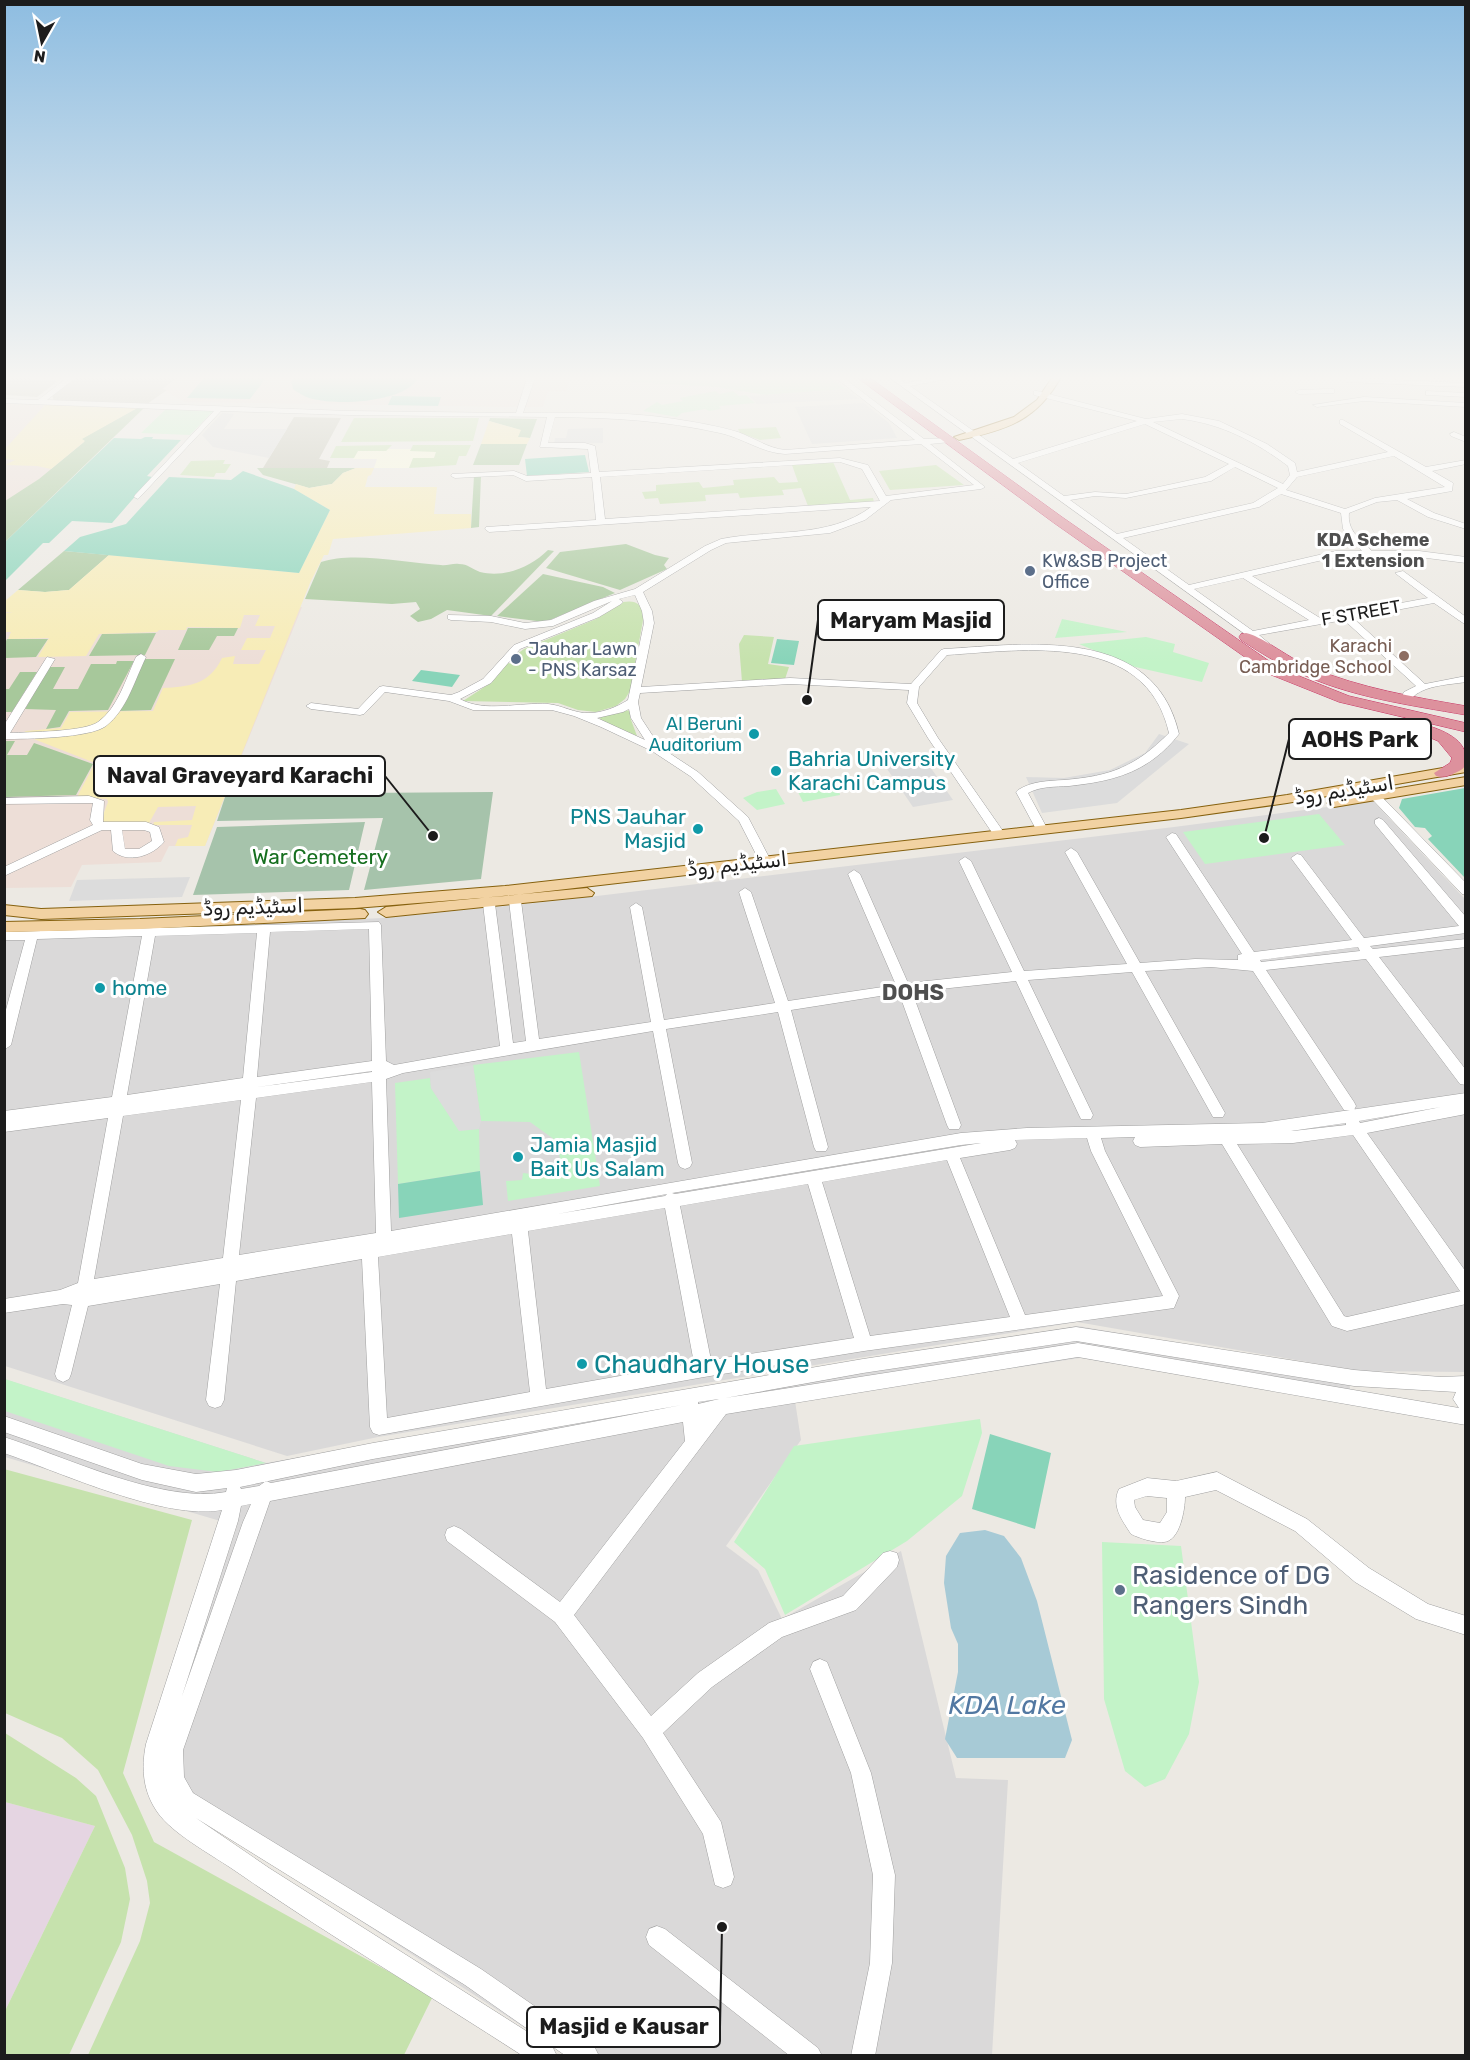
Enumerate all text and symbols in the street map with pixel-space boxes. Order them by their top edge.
north arrow [12,12,72,72]
text: N [33,46,47,67]
district label: KDA Scheme 1 Extension [1317,529,1430,572]
place label: KW&SB Project Office [1042,550,1167,593]
marker: KW&SB Project Office [1023,564,1037,578]
street label: F STREET [1320,595,1402,631]
callout: Maryam Masjid [818,600,1004,640]
text: Maryam Masjid [830,607,992,634]
place label: Karachi Cambridge School [1239,635,1392,678]
place label: Jauhar Lawn - PNS Karsaz [528,638,637,681]
marker: Karachi Cambridge School [1397,649,1411,663]
marker: Jauhar Lawn - PNS Karsaz [509,652,523,666]
place label: Al Beruni Auditorium [649,713,742,756]
callout: AOHS Park [1289,719,1431,759]
text: AOHS Park [1301,726,1419,753]
marker: Al Beruni Auditorium [747,727,761,741]
place label: Bahria University Karachi Campus [788,746,956,795]
callout: Naval Graveyard Karachi [94,756,385,796]
text: Naval Graveyard Karachi [107,762,373,789]
marker: Bahria University Karachi Campus [769,764,783,778]
street label: اسٹیڈیم روڈ [1292,769,1396,812]
place label: PNS Jauhar Masjid [570,804,686,853]
marker: PNS Jauhar Masjid [691,822,705,836]
park label: War Cemetery [252,844,389,869]
street label: اسٹیڈیم روڈ [686,846,788,883]
street label: اسٹیڈیم روڈ [202,892,304,923]
place label: home [112,975,167,1000]
district label: DOHS [882,979,944,1006]
marker: home [93,981,107,995]
place label: Jamia Masjid Bait Us Salam [530,1132,665,1181]
marker: Jamia Masjid Bait Us Salam [511,1150,525,1164]
place label: Chaudhary House [594,1349,810,1380]
marker: Chaudhary House [575,1357,589,1371]
place label: Rasidence of DG Rangers Sindh [1132,1560,1330,1621]
marker: Rasidence of DG Rangers Sindh [1113,1583,1127,1597]
water label: KDA Lake [948,1689,1066,1721]
callout: Masjid e Kausar [527,2007,720,2047]
text: Masjid e Kausar [539,2013,709,2040]

